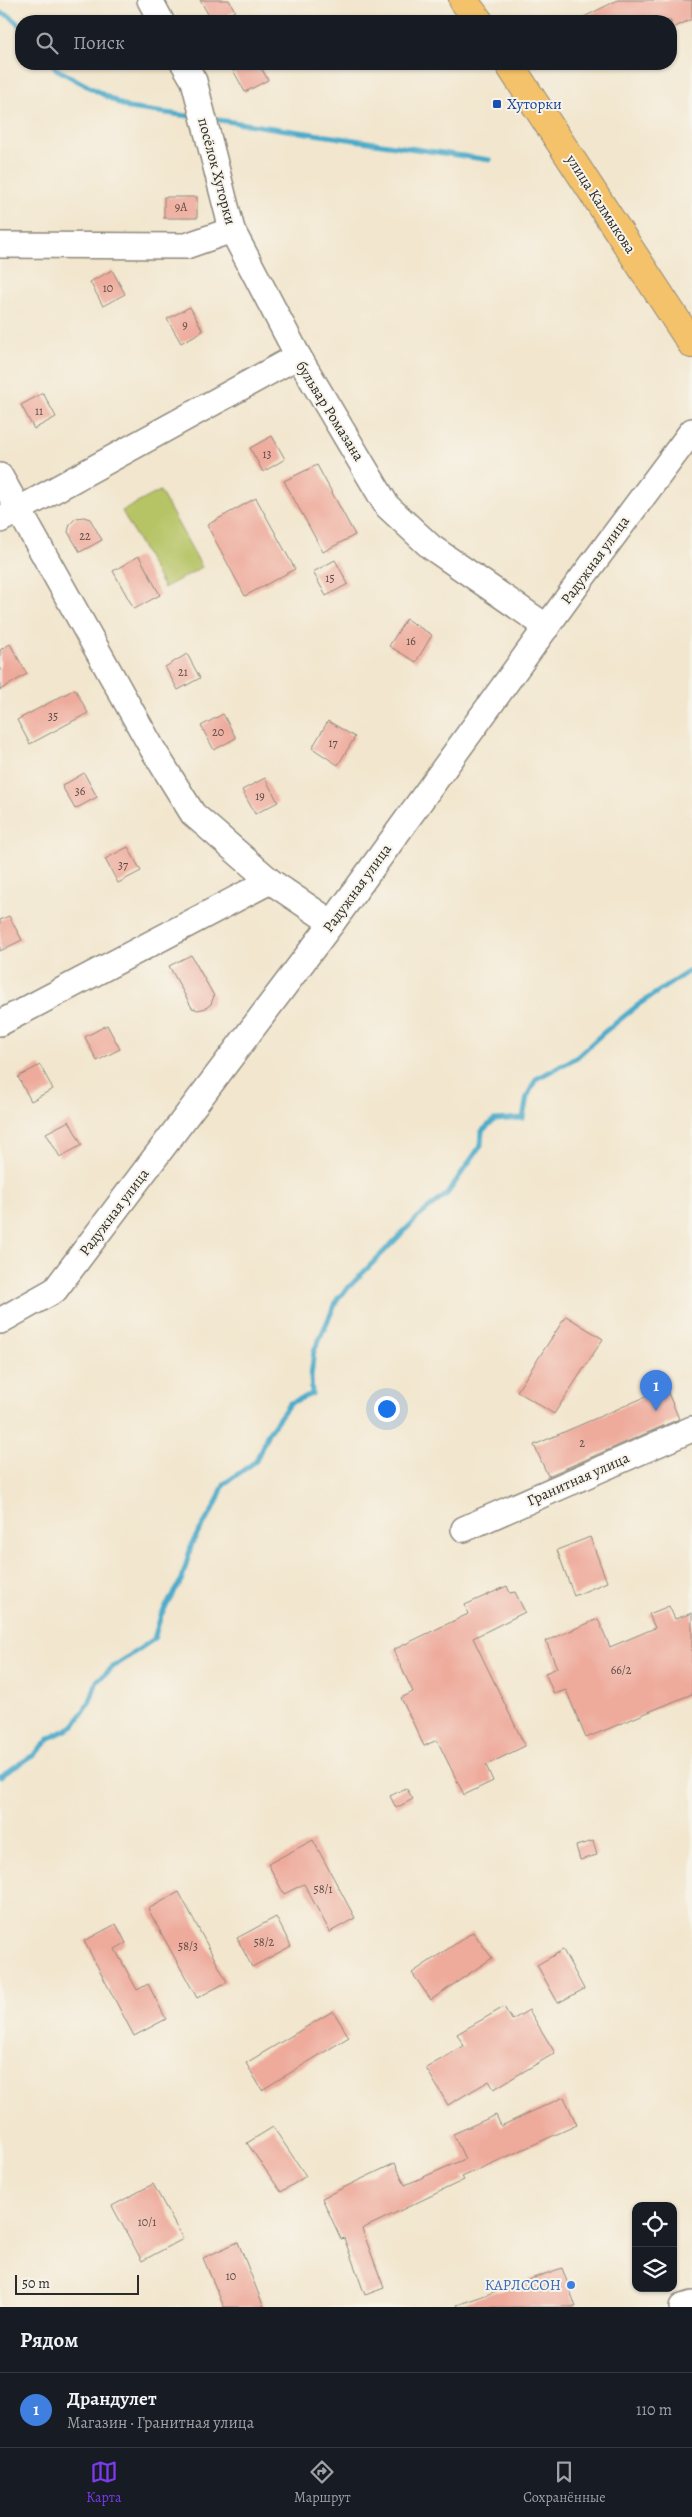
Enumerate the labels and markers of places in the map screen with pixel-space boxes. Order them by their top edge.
place label: Хуторки [507,94,562,114]
marker: Хуторки [491,98,503,110]
pin: 1 [640,1370,672,1411]
place label: КАРЛССОН [485,2275,561,2295]
marker: КАРЛССОН [565,2279,577,2291]

